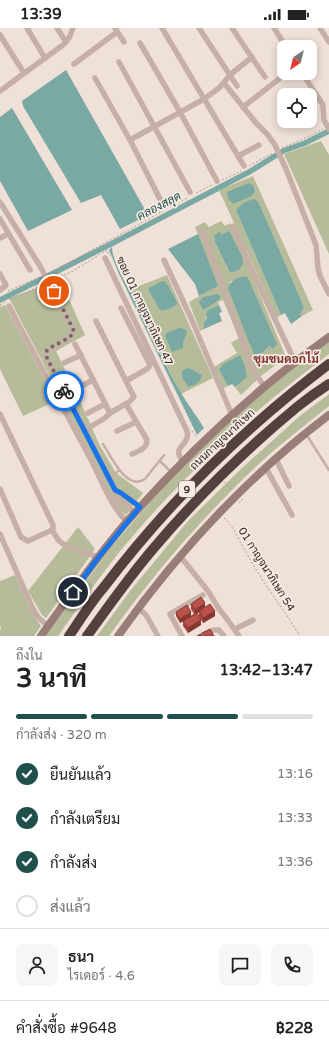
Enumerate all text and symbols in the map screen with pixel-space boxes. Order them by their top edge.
text: 13:39 [20,5,62,23]
north arrow [277,40,317,80]
map controls [277,40,317,128]
button: locate [277,88,317,128]
water label: คลองสลุด [135,189,184,225]
street label: ซอย 01 กาญจนาภิเษก 47 [114,255,176,368]
pin [37,274,71,308]
icon: bag [43,280,65,302]
district label: ชุมชนดอกไม้ [253,351,320,367]
courier [44,371,84,411]
icon: bike [53,380,75,402]
street label: ถนนกาญจนาภิเษก [187,406,257,473]
road number: 9 [179,481,195,497]
street label: 01 กาญจนาภิเษก 54 [235,525,298,614]
pin [56,575,90,609]
icon: home [62,581,84,603]
text: ถึงใน [16,648,43,664]
text: 13:42–13:47 [220,661,313,679]
text: 3 นาที [16,663,87,694]
text: กำลังส่ง · 320 m [16,727,107,743]
icon: check [16,763,38,785]
text: ยืนยันแล้ว [50,766,111,784]
text: 13:16 [277,766,313,782]
icon: check [16,807,38,829]
text: กำลังเตรียม [50,810,120,828]
text: 13:33 [277,810,313,826]
icon: check [16,851,38,873]
text: กำลังส่ง [50,854,97,872]
text: 13:36 [277,854,313,870]
text: ส่งแล้ว [50,898,91,916]
button: person [16,944,58,986]
button: chat [219,944,261,986]
button: phone [271,944,313,986]
text: ธนา [68,948,94,966]
text: ไรเดอร์ · 4.6 [68,968,135,984]
text: คำสั่งซื้อ #9648 [16,1019,117,1037]
text: ฿228 [276,1019,313,1037]

